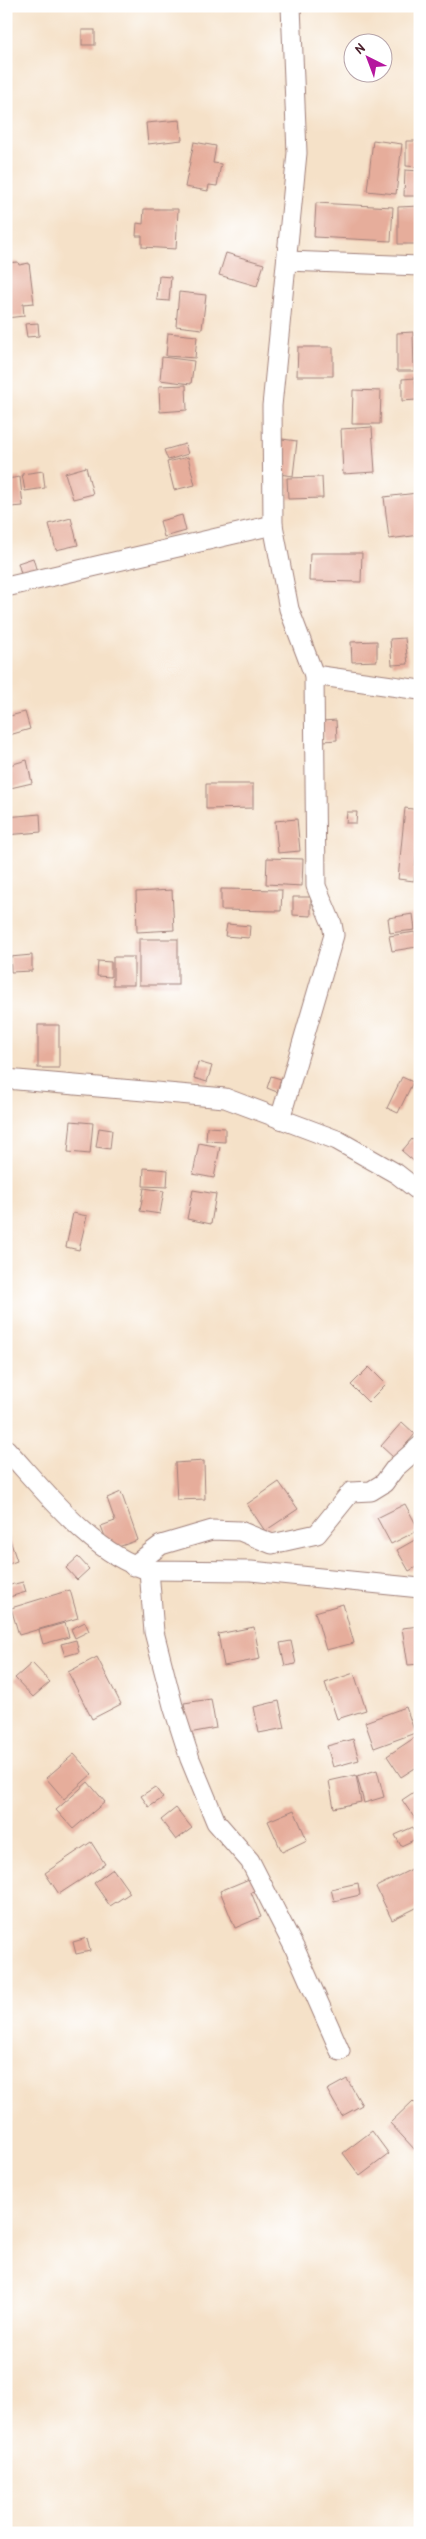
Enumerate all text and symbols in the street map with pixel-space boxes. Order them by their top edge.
north arrow [344,32,394,82]
text: N [350,38,368,58]

